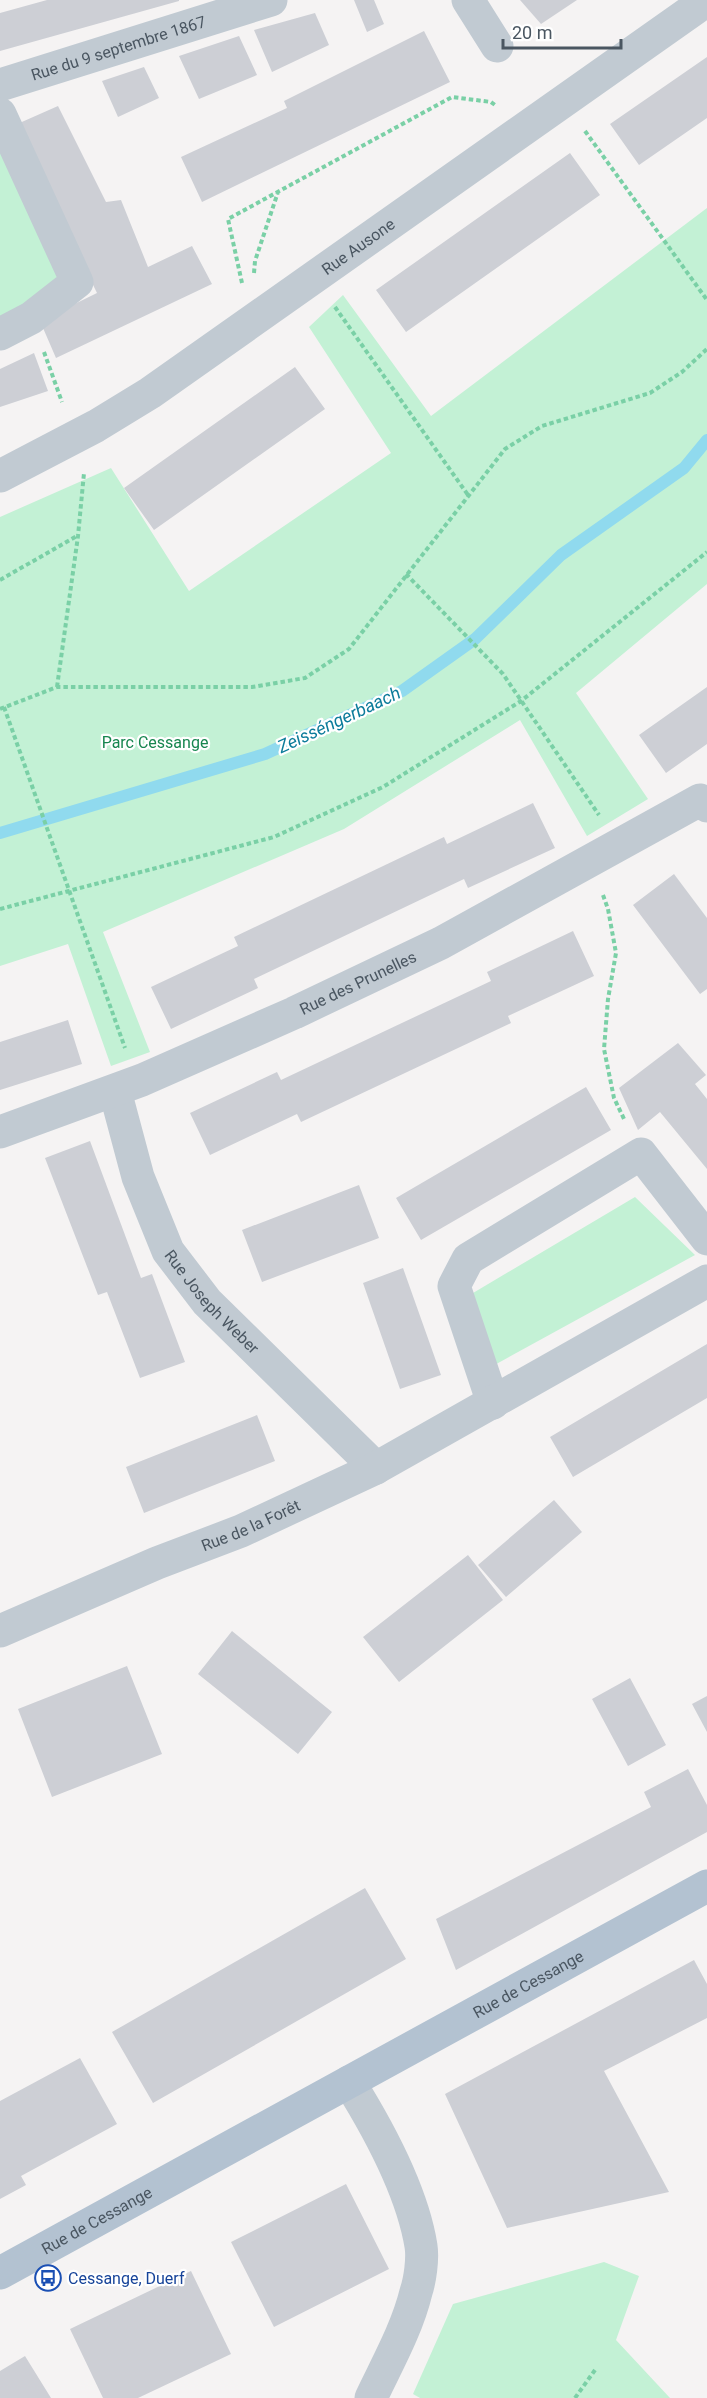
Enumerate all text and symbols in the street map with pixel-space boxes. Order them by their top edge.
street label: Rue du 9 septembre 1867 [29,12,208,85]
scale bar [503,12,622,50]
text: 20 m [512,22,552,43]
street label: Rue Ausone [318,214,398,279]
water label: Zeisséngerbaach [273,682,404,758]
park label: Parc Cessange [102,733,208,752]
street label: Rue des Prunelles [297,947,419,1019]
street label: Rue Joseph Weber [160,1246,263,1358]
street label: Rue de la Forêt [199,1496,303,1555]
street label: Rue de Cessange [470,1947,587,2022]
street label: Rue de Cessange [38,2183,155,2259]
bus stop icon: Cessange, Duerf [33,2263,63,2293]
place label: Cessange, Duerf [68,2269,185,2288]

